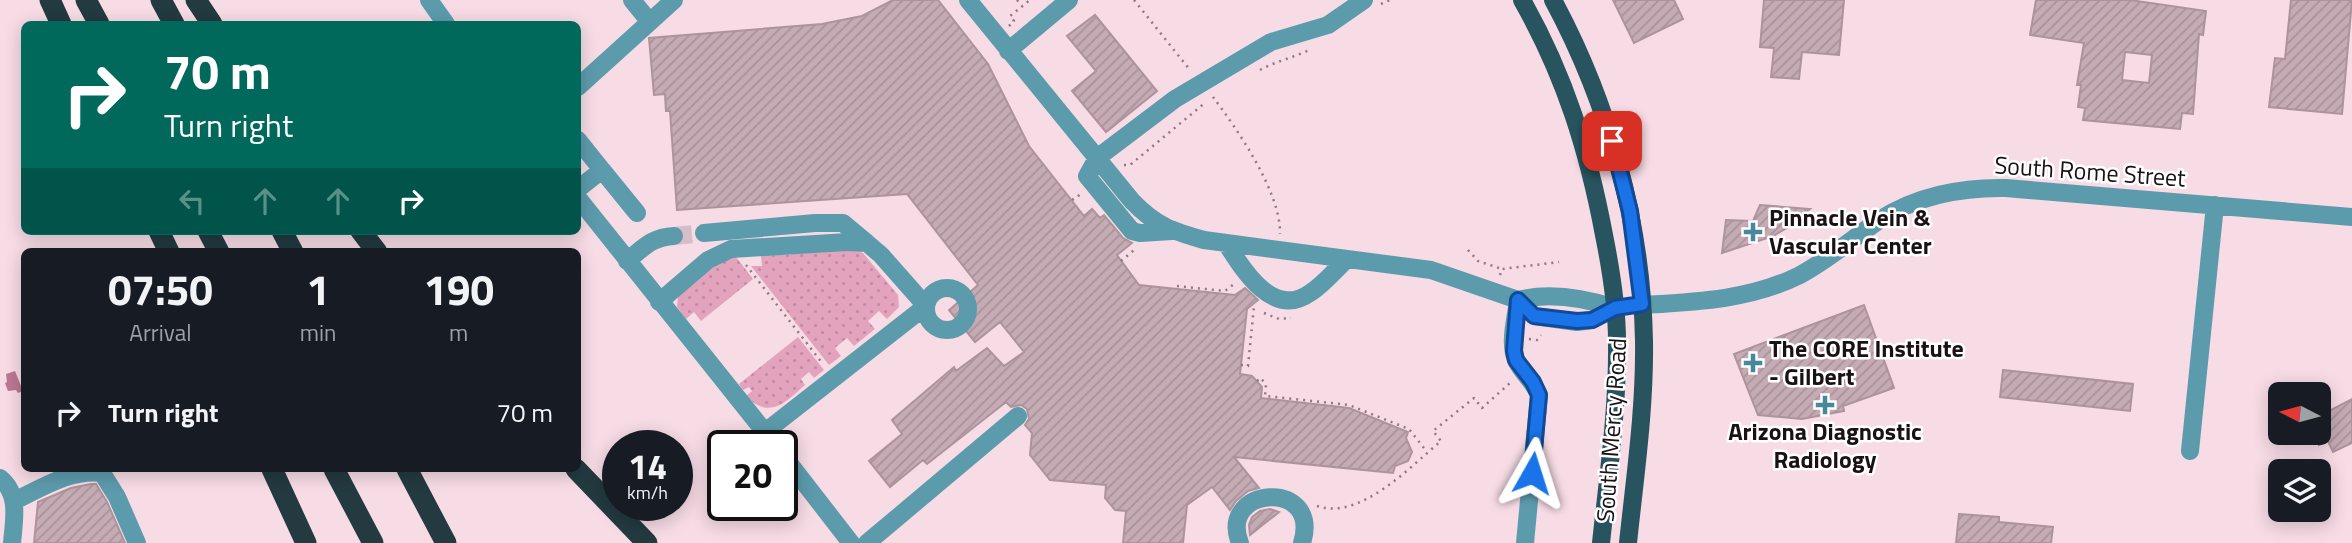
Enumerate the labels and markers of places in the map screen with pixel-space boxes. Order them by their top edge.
pin [1582,111,1642,171]
place label: Pinnacle Vein & Vascular Center [1769,199,1932,263]
marker: Pinnacle Vein & Vascular Center [1743,222,1763,242]
place label: The CORE Institute - Gilbert [1769,330,1964,394]
marker: The CORE Institute - Gilbert [1743,353,1763,373]
marker: Arizona Diagnostic Radiology [1815,395,1835,415]
place label: Arizona Diagnostic Radiology [1728,413,1922,477]

